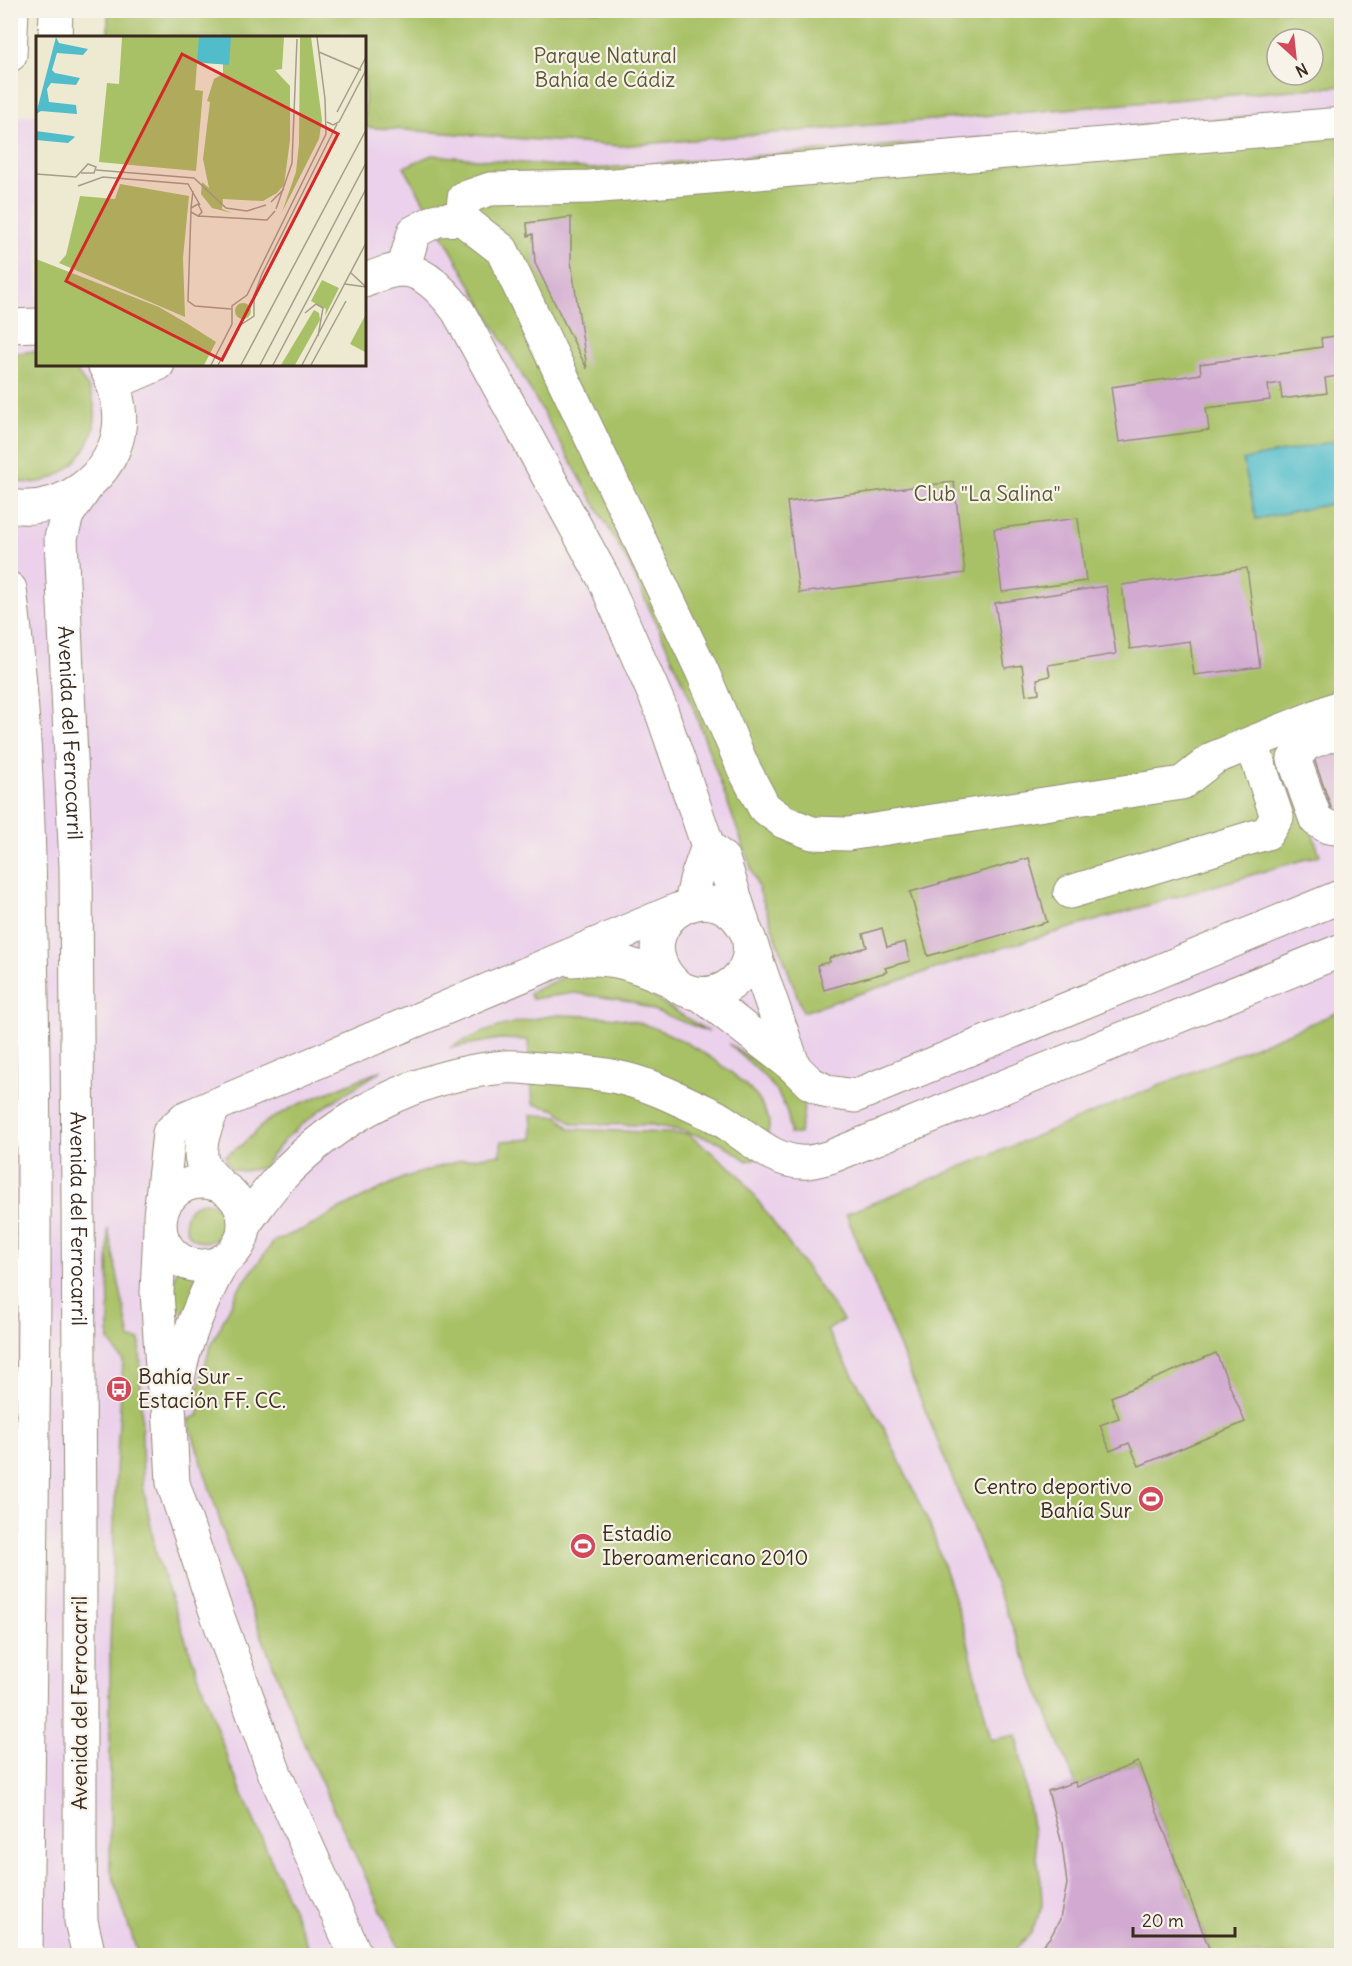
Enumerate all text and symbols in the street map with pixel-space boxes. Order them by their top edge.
north arrow [1265,27,1325,87]
inset map [36,36,366,366]
park label: Parque Natural Bahía de Cádiz [533,42,677,93]
text: N [1292,59,1311,82]
park label: Club "La Salina" [913,480,1061,507]
street label: Avenida del Ferrocarril [52,625,89,840]
street label: Avenida del Ferrocarril [64,1111,93,1326]
place label: Bahía Sur - Estación FF. CC. [138,1363,286,1414]
bus stop icon: Bahía Sur - Estación FF. CC. [104,1374,134,1404]
place label: Centro deportivo Bahía Sur [974,1473,1132,1524]
sports icon: Centro deportivo Bahía Sur [1136,1484,1166,1514]
place label: Estadio Iberoamericano 2010 [602,1520,808,1571]
sports icon: Estadio Iberoamericano 2010 [568,1531,598,1561]
street label: Avenida del Ferrocarril [66,1596,93,1810]
scale bar [1133,1900,1235,1938]
text: 20 m [1142,1909,1184,1932]

